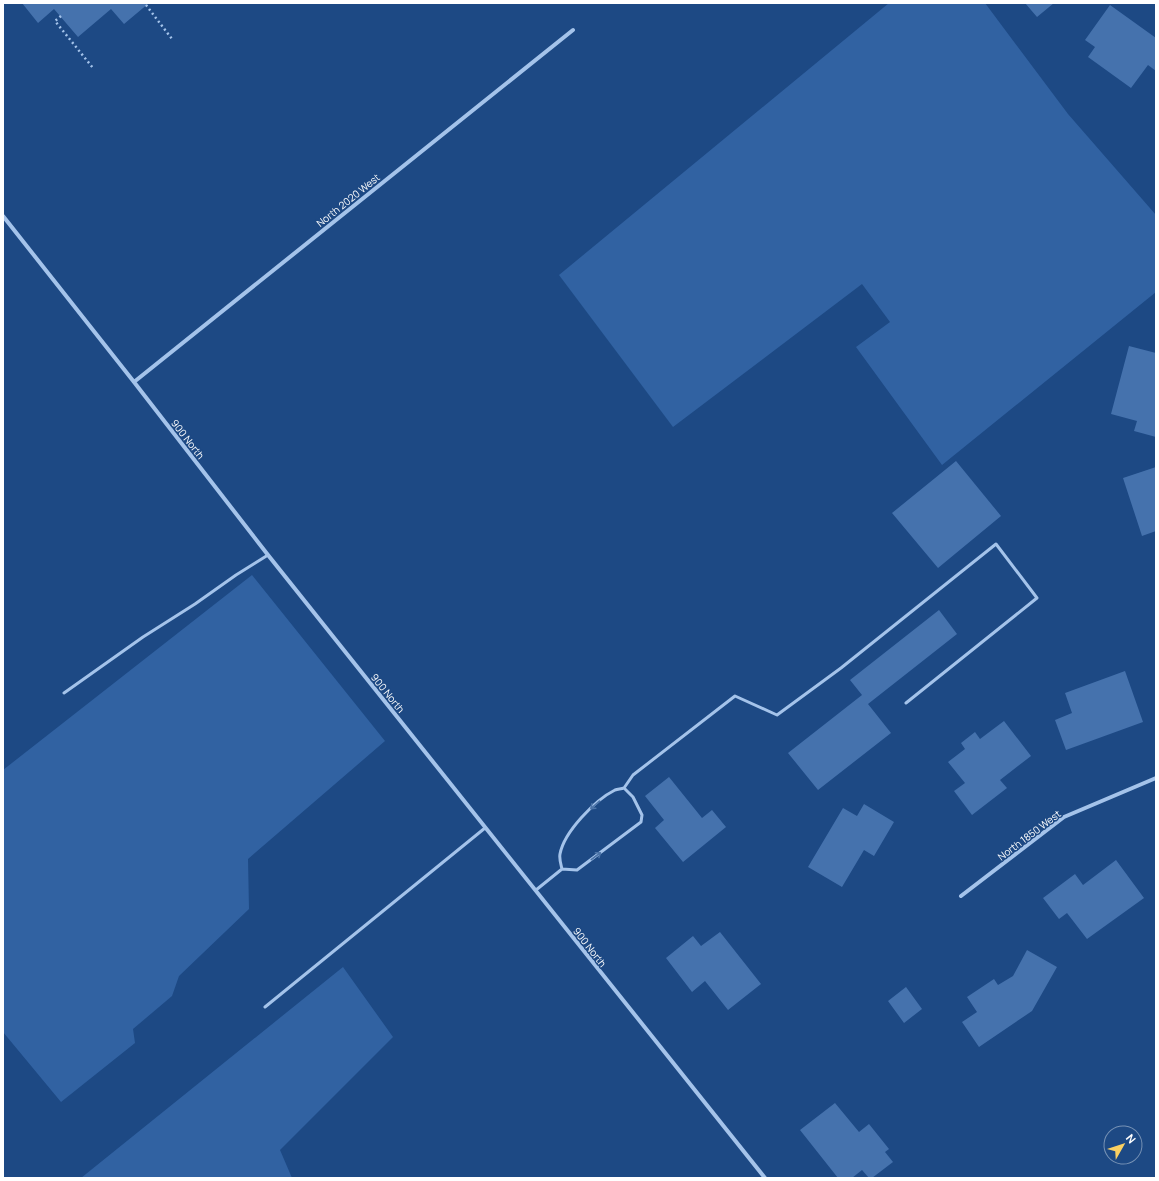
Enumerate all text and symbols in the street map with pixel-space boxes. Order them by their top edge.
street label: North 2020 West [313,170,383,230]
street label: 900 North [168,416,208,462]
street label: 900 North [368,670,408,716]
one-way arrow [590,800,600,809]
street label: North 1850 West [995,807,1063,863]
one-way arrow [590,852,601,860]
street label: 900 North [570,924,610,970]
north arrow [1103,1125,1143,1165]
text: N [1123,1131,1140,1146]

